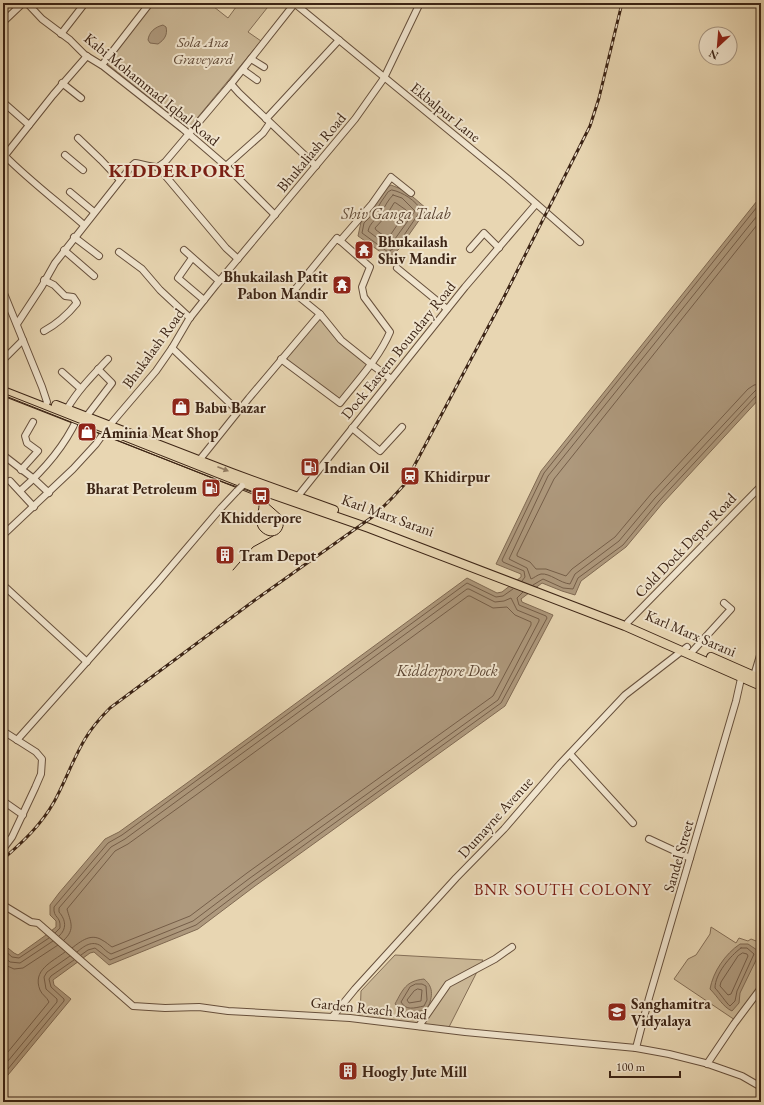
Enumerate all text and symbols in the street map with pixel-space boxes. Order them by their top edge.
north arrow [698,26,738,66]
street label: Kabi Mohammad Iqbal Road [80,28,224,150]
park label: Sola Ana Graveyard [173,32,234,68]
text: N [706,47,721,63]
street label: Ekbalpur Lane [407,78,485,146]
street label: Bhukaliash Road [272,108,350,196]
district label: KIDDERPORE [108,158,246,183]
water label: Shiv Ganga Talab [340,203,452,224]
place label: Bhukailash Shiv Mandir [378,232,457,268]
temple icon: Bhukailash Shiv Mandir [353,239,375,261]
place label: Bhukailash Patit Pabon Mandir [224,267,329,303]
temple icon: Bhukailash Patit Pabon Mandir [331,274,353,296]
street label: Dock Eastern Boundary Road [337,277,460,423]
street label: Bhukalash Road [118,304,189,392]
shop icon: Babu Bazar [170,396,192,418]
place label: Babu Bazar [195,398,267,417]
shop icon: Aminia Meat Shop [76,421,98,443]
place label: Aminia Meat Shop [100,423,218,442]
fuel station icon: Indian Oil [299,456,321,478]
place label: Indian Oil [324,458,390,477]
station icon: Khidirpur [399,465,421,487]
one-way arrow [217,467,229,473]
place label: Khidirpur [424,467,491,486]
fuel station icon: Bharat Petroleum [200,477,222,499]
place label: Bharat Petroleum [86,479,197,498]
bus stop icon: Khidderpore [250,485,272,507]
street label: Cold Dock Depot Road [630,488,740,601]
street label: Karl Marx Sarani [339,489,437,541]
place label: Khidderpore [221,508,301,527]
building icon: Tram Depot [214,544,236,566]
place label: Tram Depot [239,546,316,565]
street label: Karl Marx Sarani [643,605,740,661]
water label: Kidderpore Dock [395,660,498,681]
street label: Dumayne Avenue [453,772,537,862]
street label: Sandel Street [659,818,697,894]
district label: BNR SOUTH COLONY [474,879,652,900]
street label: Garden Reach Road [310,992,429,1024]
place label: Sanghamitra Vidyalaya [631,994,711,1030]
school or university icon: Sanghamitra Vidyalaya [606,1001,628,1023]
scale bar [610,1053,680,1079]
text: 100 m [616,1059,646,1075]
building icon: Hoogly Jute Mill [337,1060,359,1082]
place label: Hoogly Jute Mill [362,1062,468,1081]

